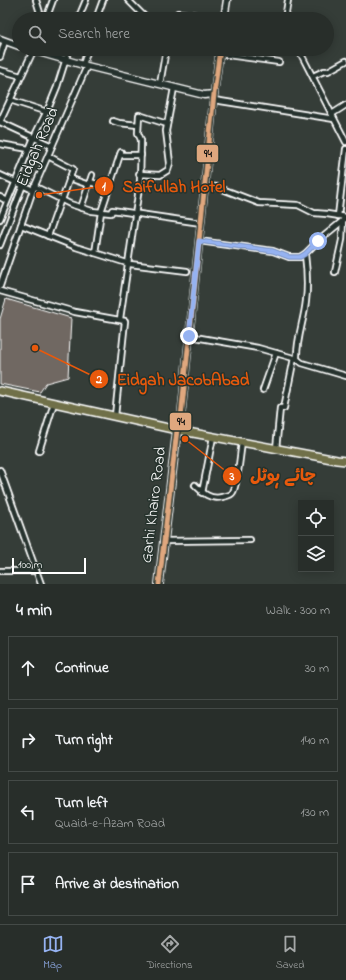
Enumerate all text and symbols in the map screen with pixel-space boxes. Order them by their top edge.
search box [12,12,334,56]
icon: search [26,23,48,45]
text: Search here [58,23,130,45]
street label: Eidgah Road [11,104,65,190]
line badge: 94 [196,144,219,163]
text: 94 [203,146,212,162]
callout: Saifullah Hotel [94,171,233,200]
text: Saifullah Hotel [123,175,226,200]
text: 1 [102,178,106,196]
route start [309,232,327,250]
route end [180,327,198,345]
callout: Eidgah JacobAbad [89,364,258,393]
text: Eidgah JacobAbad [117,368,250,395]
text: 2 [95,371,102,389]
line badge: 94 [169,412,192,431]
text: 94 [176,414,185,430]
street label: Garhi Khairo Road [135,445,173,565]
callout: چائے ہوٹل [222,461,324,490]
text: چائے ہوٹل [250,464,316,489]
text: 3 [229,468,235,486]
map controls [298,500,334,572]
button: locate [298,500,334,536]
button: layers [298,536,334,572]
scale bar [12,556,86,575]
text: 100 m [18,557,42,573]
text: 4 min [16,598,52,623]
text: Walk · 300 m [266,601,330,620]
icon: ahead [17,657,39,679]
text: Continue [55,657,109,679]
text: 30 m [305,659,329,678]
icon: right [17,729,39,751]
text: Turn right [55,729,113,751]
text: 140 m [301,731,329,750]
text: Turn left [55,792,108,814]
icon: left [17,801,39,823]
text: 130 m [301,803,329,822]
text: Quaid-e-Azam Road [55,814,165,833]
icon: arrive [17,873,39,895]
text: Arrive at destination [55,873,179,895]
tab: Map [42,933,64,973]
tab: Directions [147,933,192,973]
tab: Saved [276,933,304,973]

